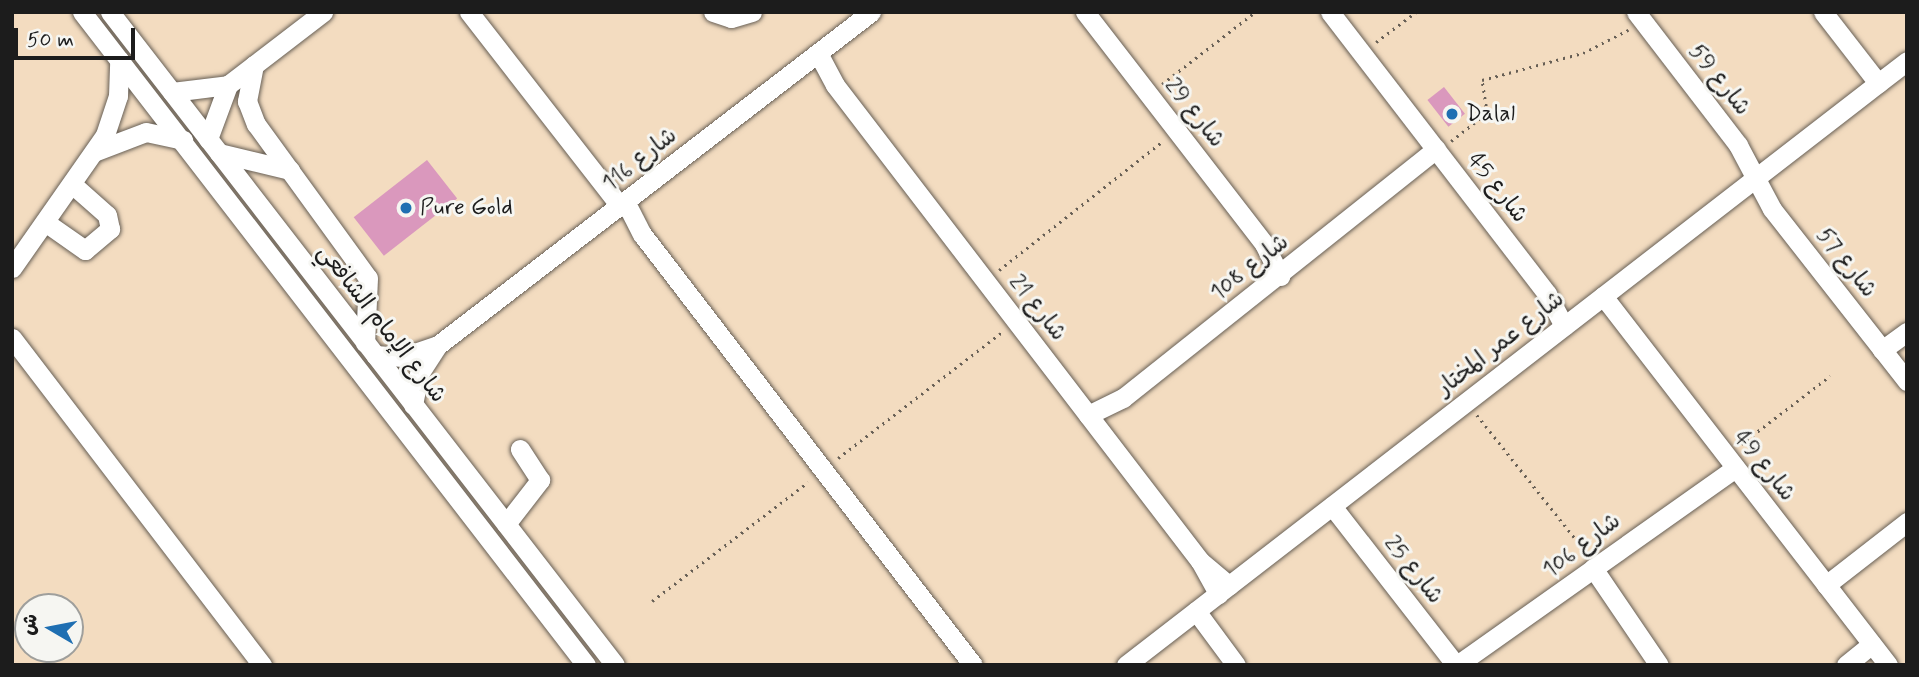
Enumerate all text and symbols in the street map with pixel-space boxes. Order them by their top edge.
scale bar [18,14,138,58]
text: 50 m [27,26,74,54]
street label: شارع 59 [1682,39,1756,121]
street label: شارع 29 [1158,73,1230,153]
place label: Dalal [1466,100,1515,128]
marker: Dalal [1444,106,1460,122]
street label: شارع 116 [597,122,683,198]
street label: شارع 45 [1461,147,1533,229]
place label: Pure Gold [420,194,514,222]
marker: Pure Gold [398,200,414,216]
street label: شارع 57 [1810,222,1882,304]
street label: شارع 108 [1205,229,1295,307]
street label: شارع الإمام الشافعي [311,239,451,409]
street label: شارع 21 [1002,269,1072,347]
street label: شارع عمر المختار [1432,286,1570,402]
street label: شارع 49 [1728,425,1800,507]
street label: شارع 106 [1538,508,1626,584]
street label: شارع 25 [1378,530,1448,610]
north arrow [14,593,84,663]
text: ش [16,612,44,637]

